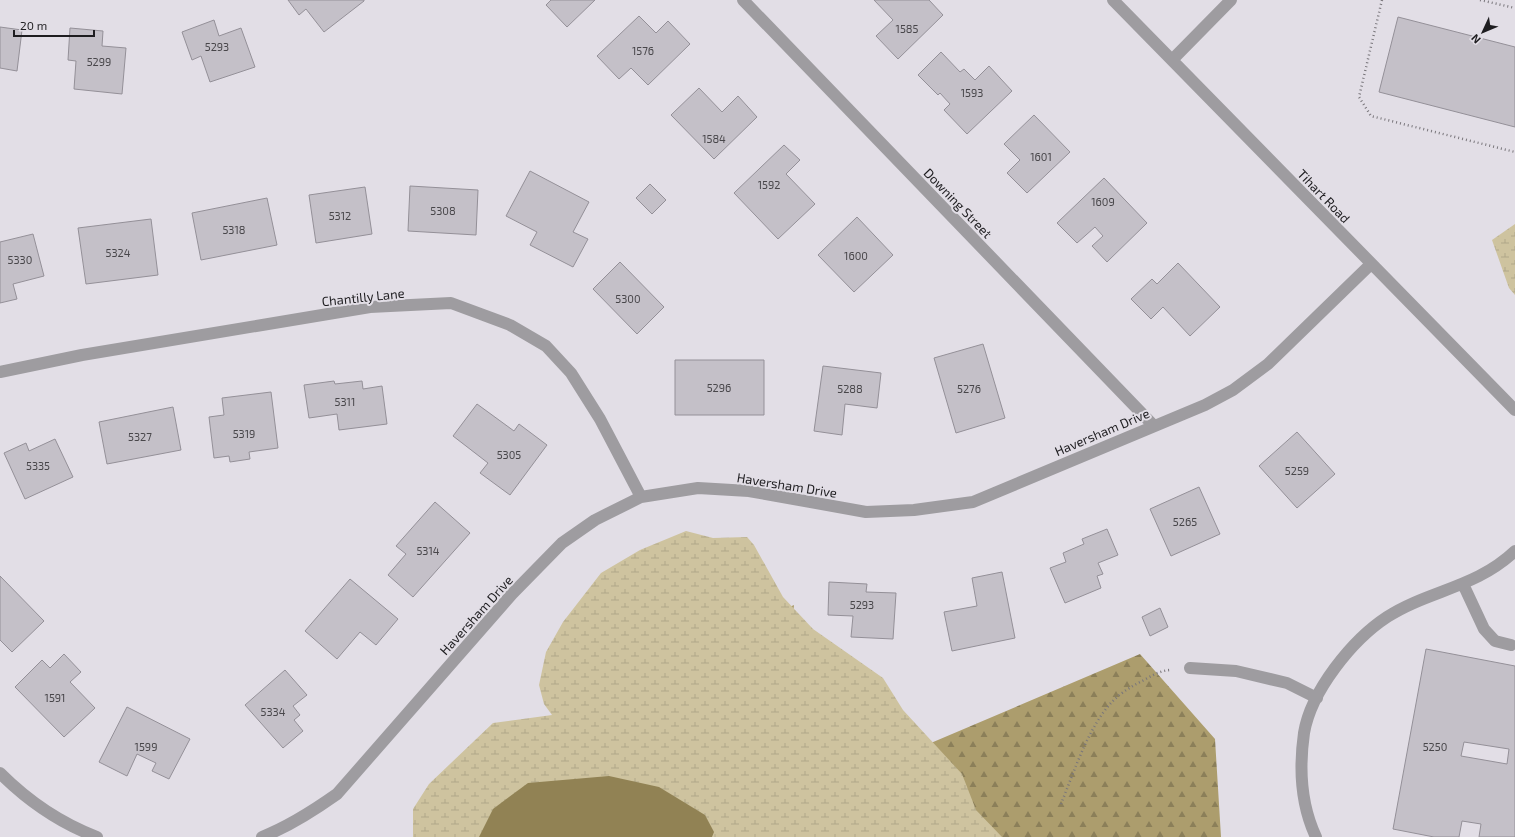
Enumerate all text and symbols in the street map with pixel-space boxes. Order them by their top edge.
scale bar [14,12,94,38]
north arrow [1463,12,1503,52]
text: 20 m [20,18,47,32]
house number: 1585 [896,22,919,35]
text: N [1468,32,1483,47]
house number: 5293 [205,40,229,53]
house number: 1576 [632,44,654,57]
house number: 5299 [87,55,111,68]
house number: 1593 [961,86,983,99]
house number: 1584 [702,132,726,145]
house number: 1601 [1030,150,1052,163]
street label: Downing Street [921,165,995,241]
street label: Tihart Road [1294,166,1354,226]
house number: 1592 [758,178,780,191]
house number: 1609 [1091,195,1115,208]
house number: 5308 [430,204,456,217]
house number: 5312 [329,209,351,222]
house number: 5318 [222,223,246,236]
house number: 5324 [106,246,131,259]
house number: 1600 [844,249,868,262]
house number: 5330 [8,253,32,266]
street label: Chantilly Lane [321,285,405,309]
house number: 5300 [615,292,641,305]
house number: 5296 [707,381,731,394]
house number: 5288 [837,382,863,395]
house number: 5276 [957,382,981,395]
house number: 5311 [335,395,355,408]
street label: Haversham Drive [1052,405,1152,459]
house number: 5319 [233,427,255,440]
house number: 5327 [128,430,152,443]
house number: 5305 [497,448,521,461]
house number: 5335 [26,459,50,472]
house number: 5259 [1285,464,1309,477]
street label: Haversham Drive [736,469,838,501]
house number: 5265 [1173,515,1197,528]
house number: 5314 [416,544,440,557]
street label: Haversham Drive [436,572,516,658]
house number: 5293 [850,598,874,611]
house number: 1591 [45,691,65,704]
house number: 5334 [261,705,286,718]
house number: 1599 [135,740,157,753]
house number: 5250 [1423,740,1447,753]

